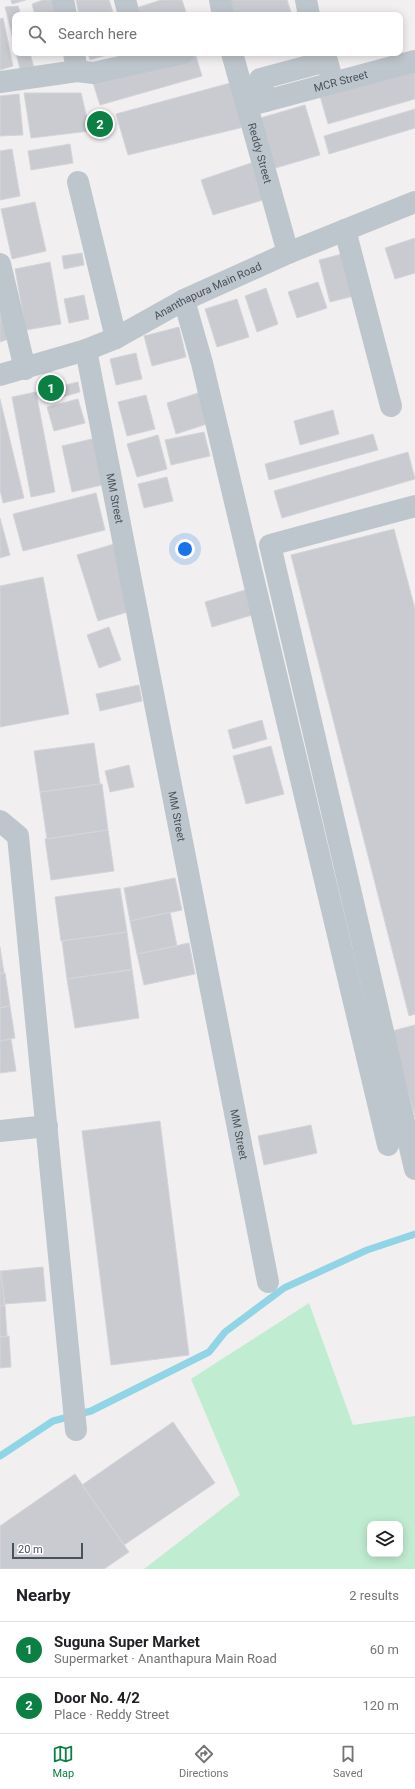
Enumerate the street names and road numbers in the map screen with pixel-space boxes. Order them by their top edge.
street label: MCR Street [312,68,370,95]
street label: Reddy Street [245,122,274,185]
street label: Ananthapura Main Road [152,260,264,323]
street label: MM Street [103,472,126,525]
street label: MM Street [165,790,188,843]
street label: MM Street [227,1108,250,1161]

